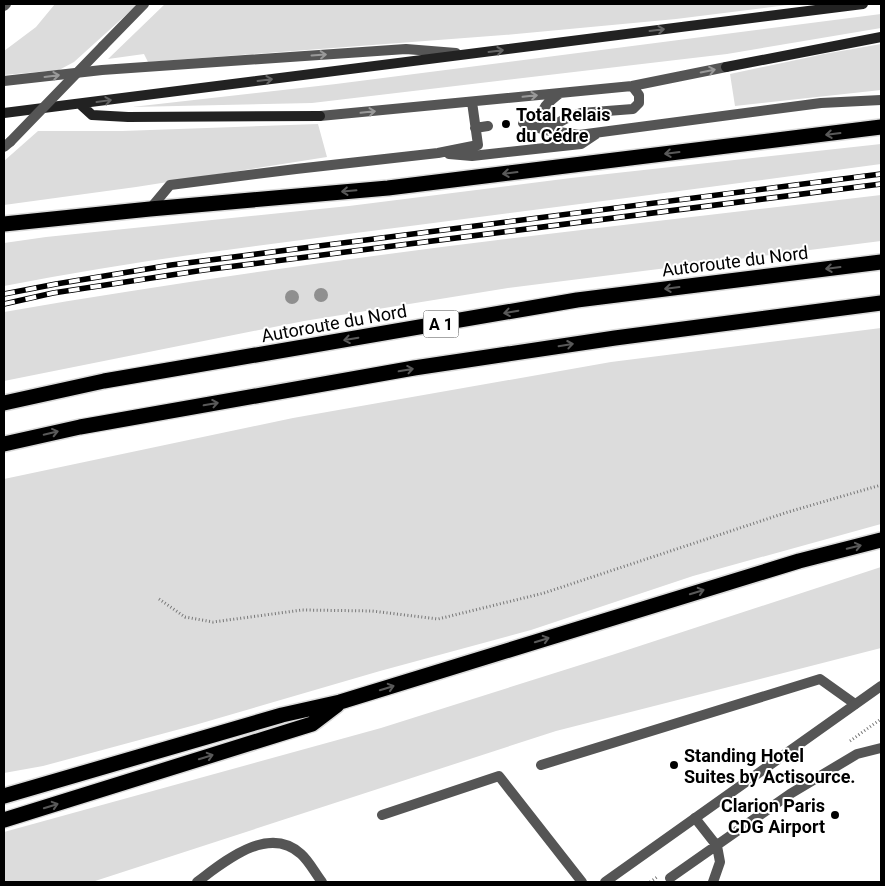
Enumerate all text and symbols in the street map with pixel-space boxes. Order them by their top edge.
one-way arrow [649,25,665,35]
one-way arrow [488,46,504,56]
one-way arrow [311,50,327,60]
one-way arrow [700,65,716,75]
one-way arrow [44,71,60,81]
one-way arrow [257,75,273,85]
one-way arrow [522,91,538,101]
one-way arrow [96,95,112,105]
place label: Total Relais du Cédre [516,104,610,146]
one-way arrow [360,107,376,117]
marker: Total Relais du Cédre [500,118,512,130]
one-way arrow [825,129,841,139]
one-way arrow [664,149,680,159]
one-way arrow [503,168,519,178]
one-way arrow [341,186,357,196]
street label: Autoroute du Nord [661,242,809,280]
one-way arrow [825,263,841,273]
one-way arrow [664,283,680,293]
street label: Autoroute du Nord [260,300,408,346]
one-way arrow [503,307,519,317]
road number: A 1 [424,310,458,338]
one-way arrow [343,334,359,344]
one-way arrow [558,340,574,350]
one-way arrow [397,364,413,374]
one-way arrow [203,398,219,408]
one-way arrow [43,428,59,437]
one-way arrow [845,542,861,551]
one-way arrow [689,587,705,597]
one-way arrow [534,635,549,644]
one-way arrow [378,682,394,692]
place label: Standing Hotel Suites by Actisource. [684,745,856,787]
one-way arrow [197,752,213,762]
marker: Standing Hotel Suites by Actisource. [668,759,680,771]
place label: Clarion Paris CDG Airport [721,795,825,837]
one-way arrow [42,801,58,810]
marker: Clarion Paris CDG Airport [829,809,841,821]

